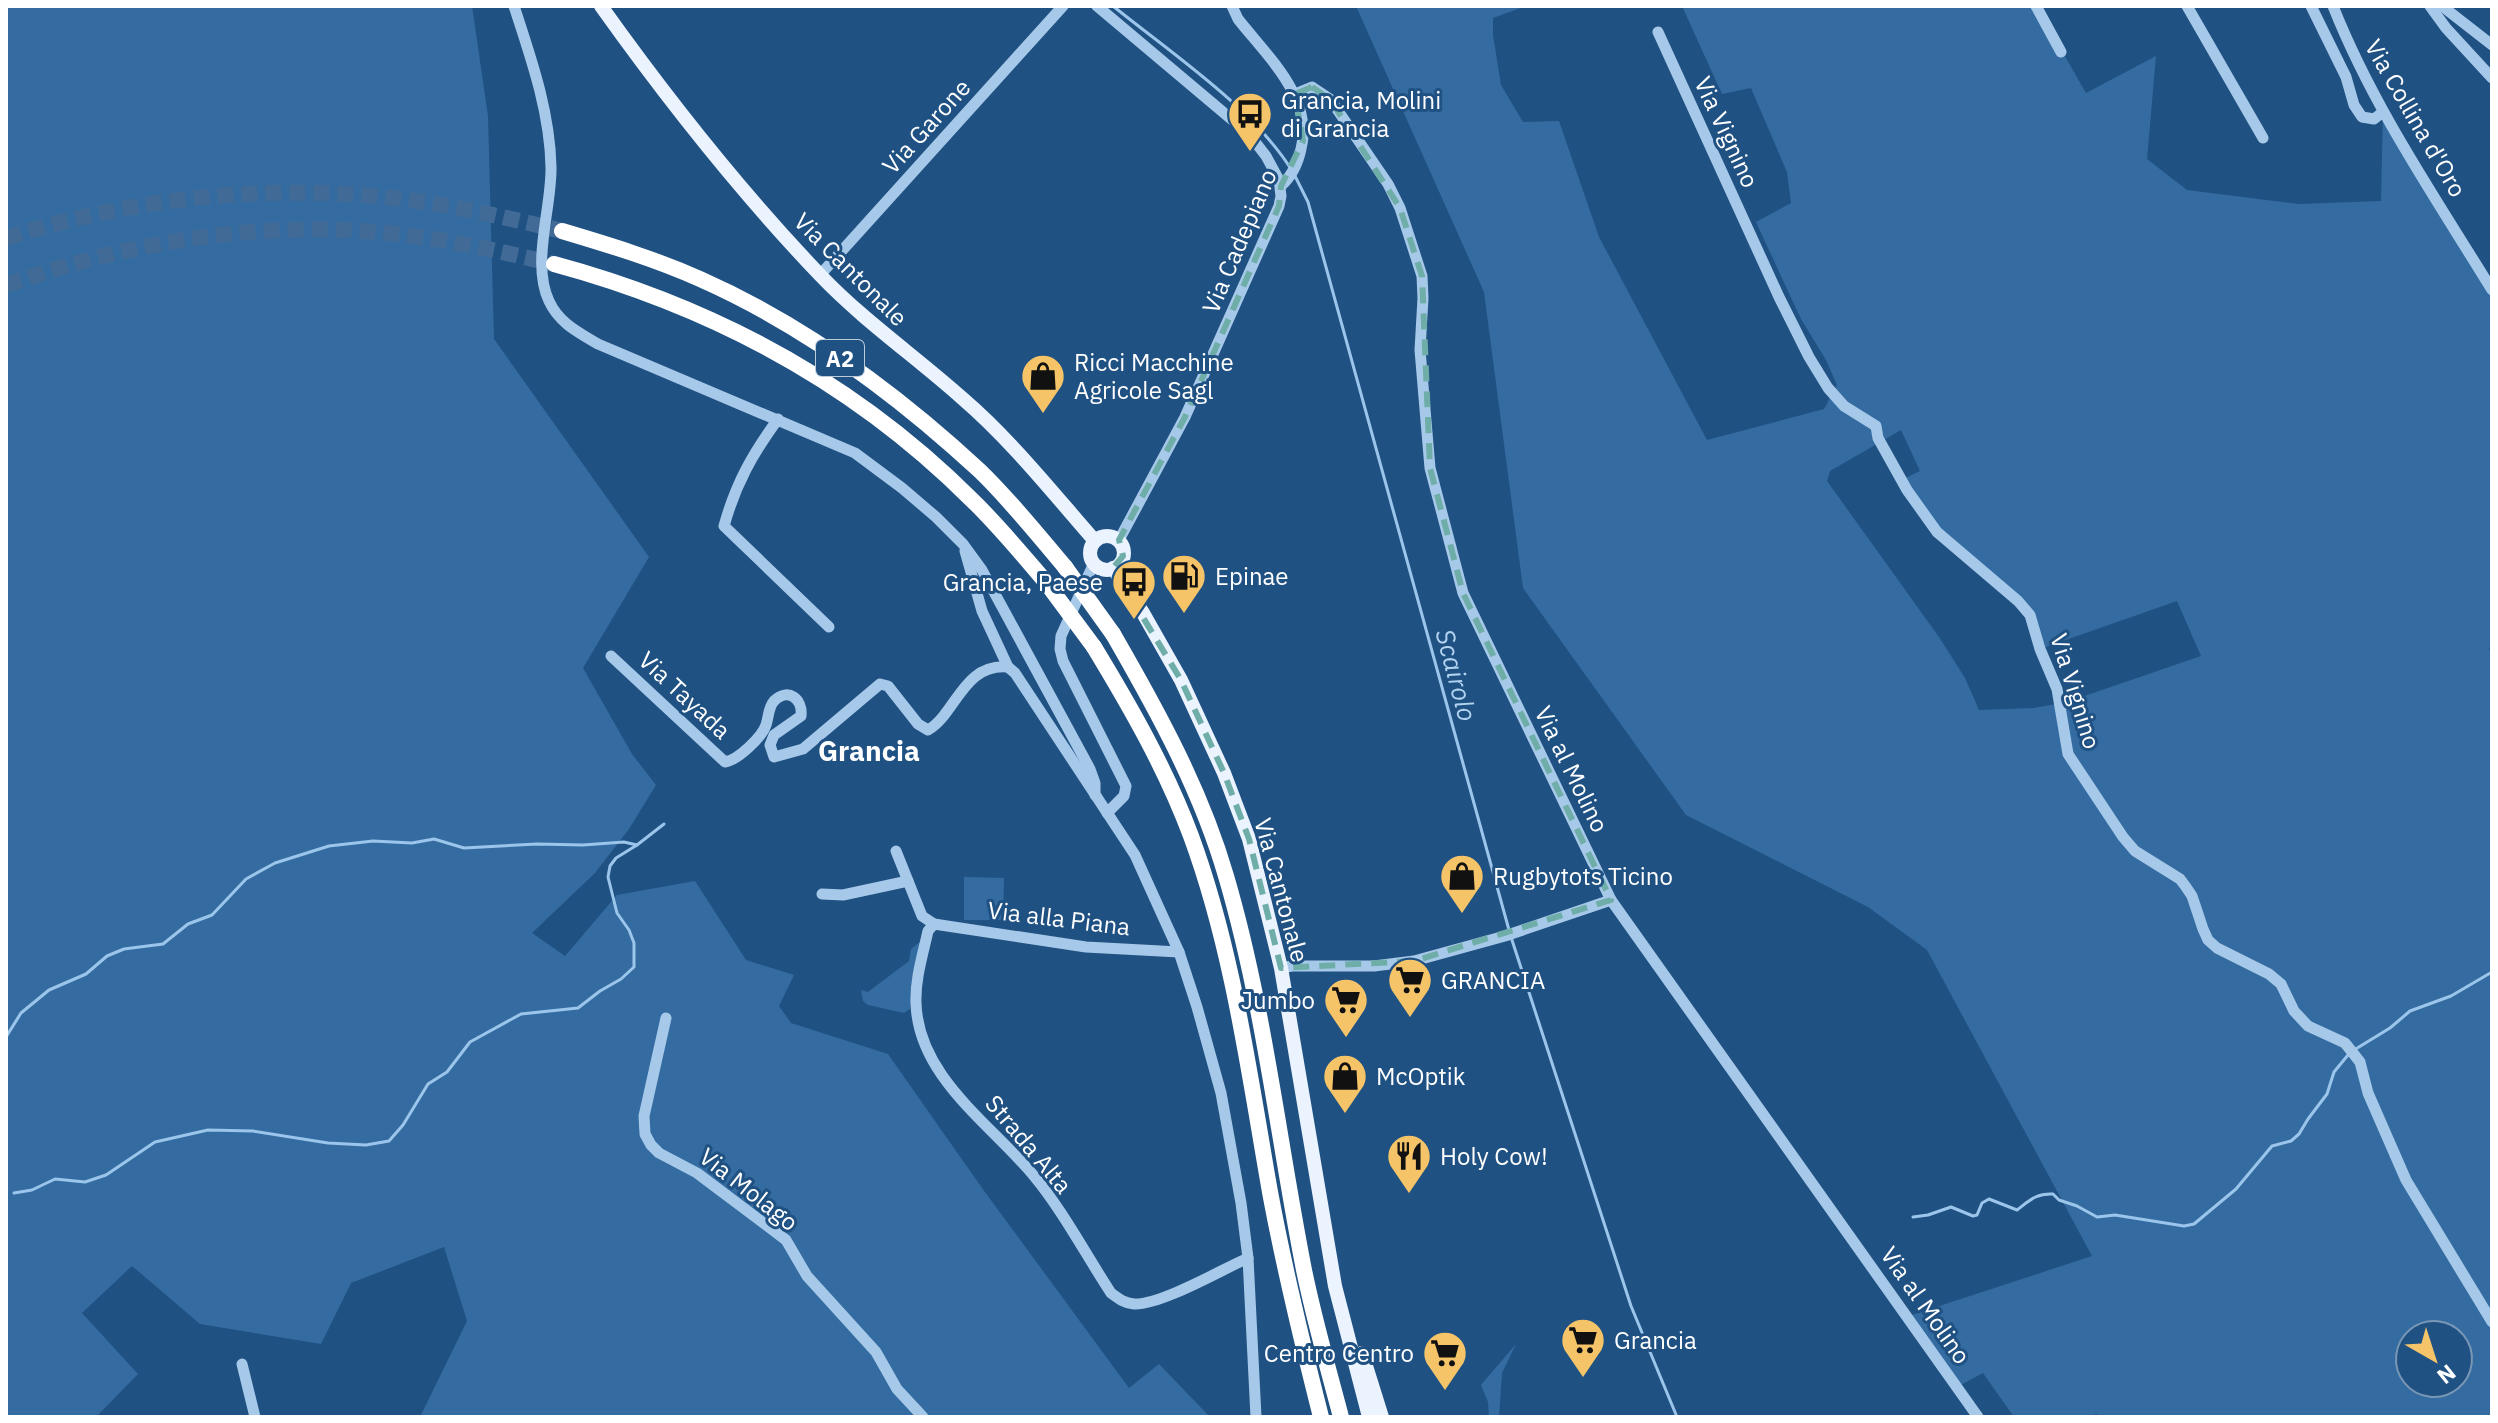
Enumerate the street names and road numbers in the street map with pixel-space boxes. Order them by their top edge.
street label: Via Collina d'Oro [2358,33,2474,203]
street label: Via Vignino [1687,71,1767,193]
street label: Via Garone [875,72,977,180]
street label: Via Cadepiano [1194,164,1284,318]
street label: Via Cantonale [787,205,915,333]
road number: A2 [816,340,864,376]
street label: Via Vignino [2043,629,2109,753]
street label: Via Tayada [632,644,738,746]
street label: Via al Molino [1528,701,1616,837]
street label: Via Cantonale [1247,814,1317,966]
street label: Via alla Piana [986,893,1132,943]
street label: Strada Alta [978,1088,1080,1200]
street label: Via Molago [693,1140,805,1238]
street label: Via al Molino [1874,1240,1978,1370]

